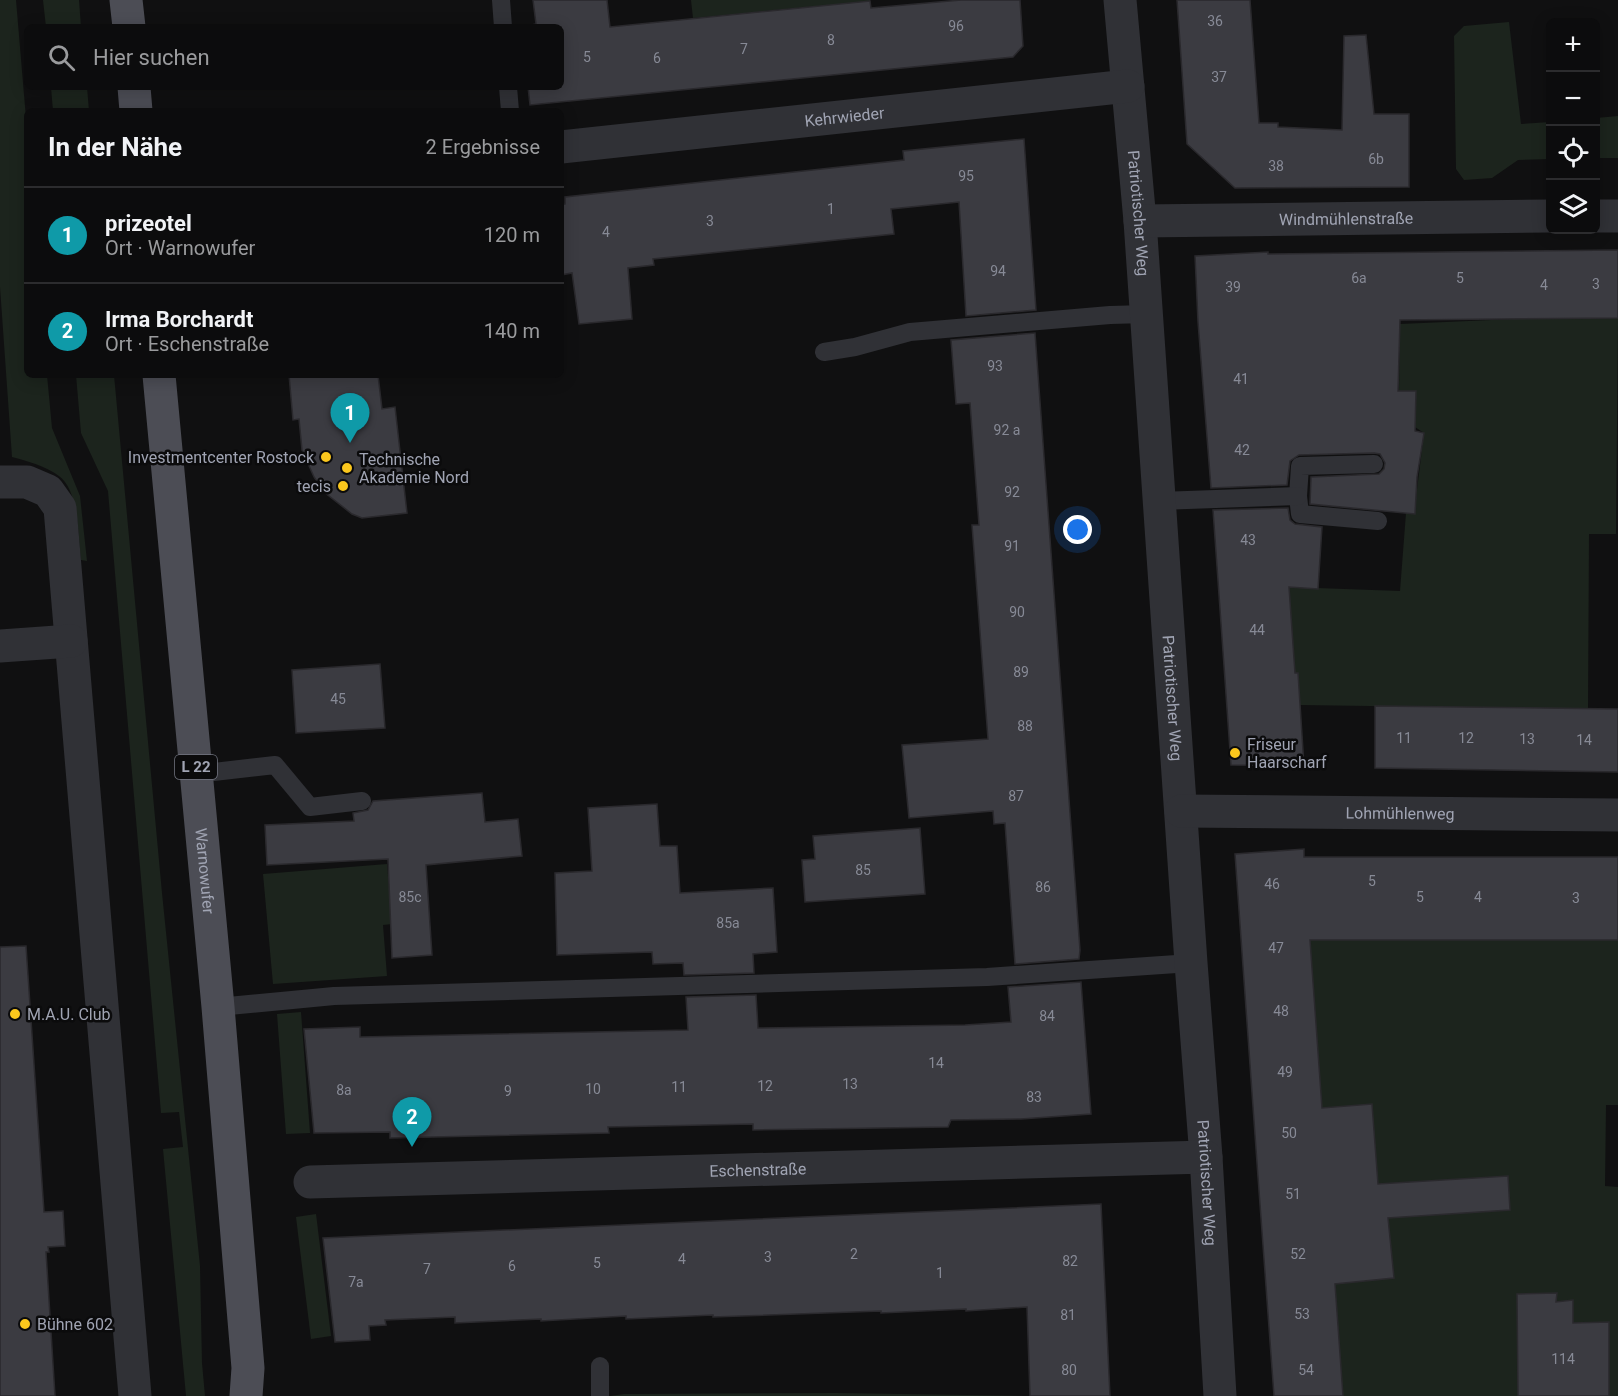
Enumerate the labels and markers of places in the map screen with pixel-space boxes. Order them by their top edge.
pin: 1 [330,394,370,443]
place label: Investmentcenter Rostock [128,448,315,467]
marker: Investmentcenter Rostock [319,450,333,464]
place label: Technische Akademie Nord [359,450,469,487]
marker: Technische Akademie Nord [340,461,354,475]
place label: tecis [297,477,331,496]
marker: tecis [336,479,350,493]
place label: Friseur Haarscharf [1247,735,1327,772]
marker: Friseur Haarscharf [1228,746,1242,760]
place label: M.A.U. Club [27,1005,111,1024]
marker: M.A.U. Club [8,1007,22,1021]
pin: 2 [392,1098,432,1147]
place label: Bühne 602 [37,1315,113,1334]
marker: Bühne 602 [18,1317,32,1331]

